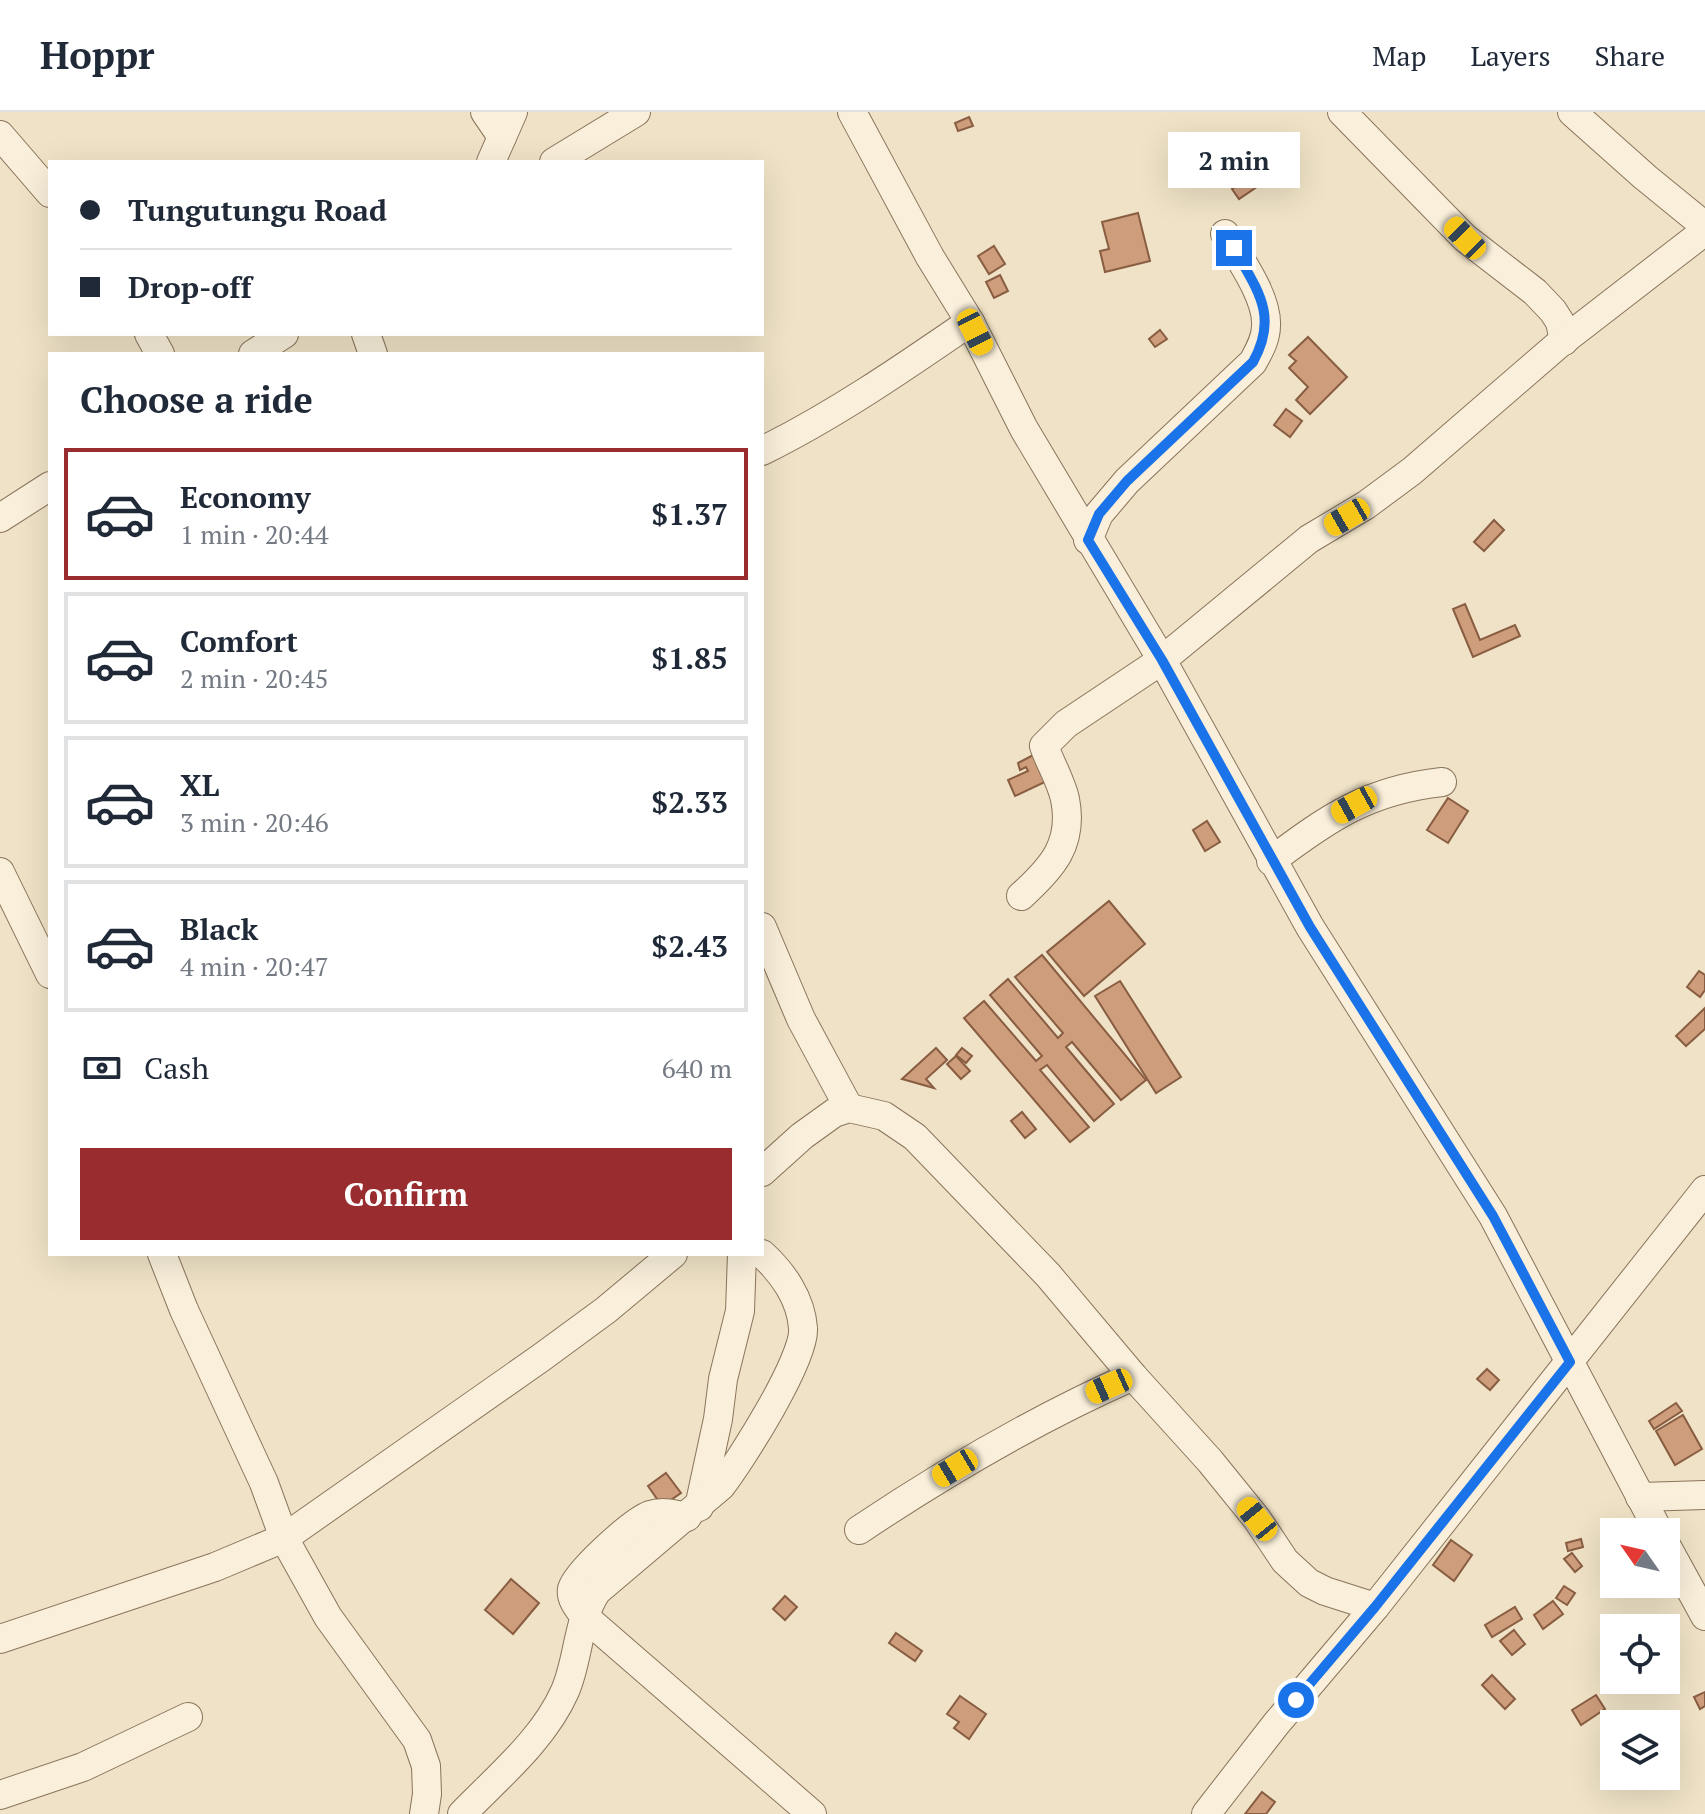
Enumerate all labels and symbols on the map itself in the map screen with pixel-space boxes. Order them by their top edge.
callout: 2 min [1168,132,1300,188]
car [1440,212,1490,264]
route end [1216,230,1252,266]
car [953,305,997,359]
car [1320,495,1374,539]
car [1327,783,1381,827]
car [1082,1365,1136,1407]
car [928,1445,982,1491]
car [1233,1493,1281,1545]
north arrow [1600,1518,1680,1598]
route start [1278,1682,1314,1718]

